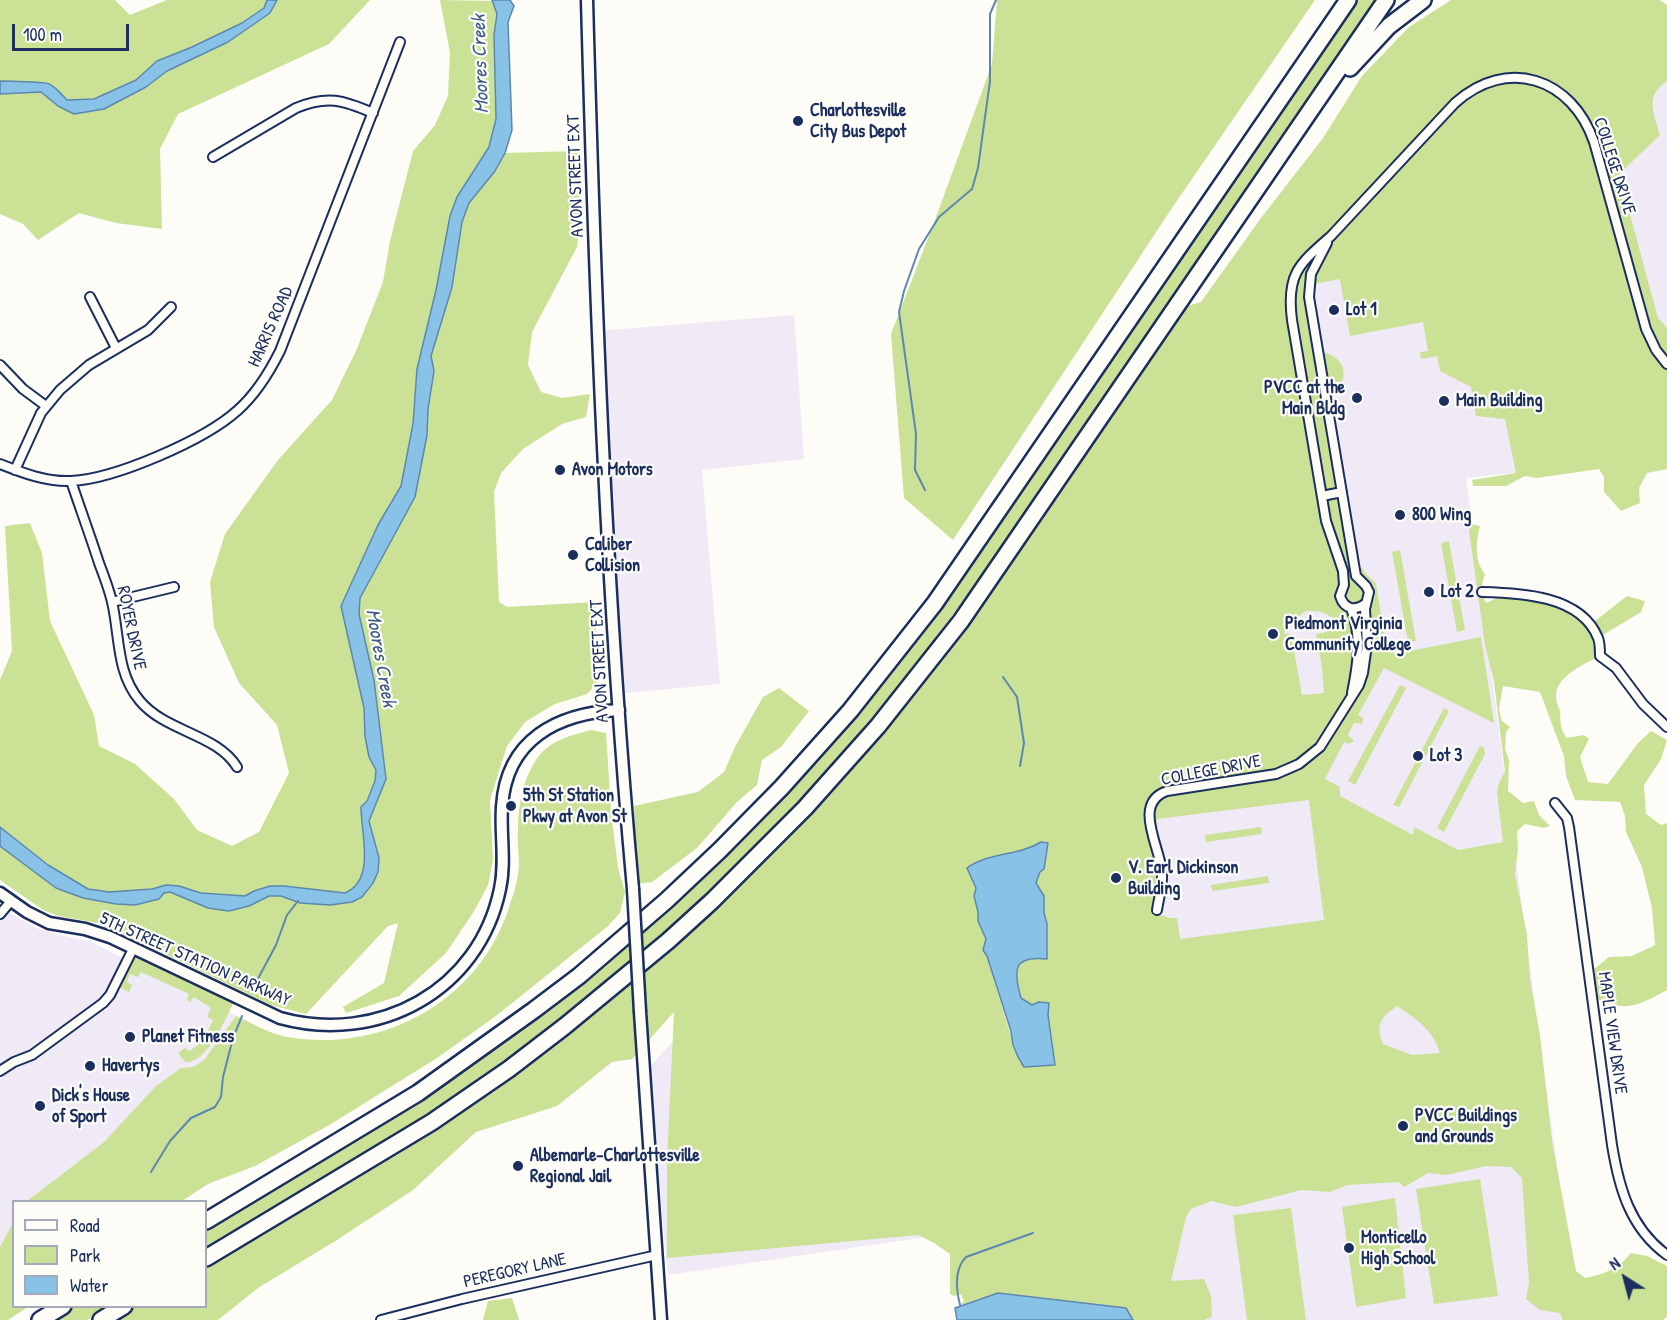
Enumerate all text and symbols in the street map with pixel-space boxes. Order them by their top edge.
scale bar [15,12,132,50]
water label: Moores Creek [467,14,495,114]
text: 100 m [23,22,62,47]
place label: Charlottesville City Bus Depot [810,100,906,142]
street label: AVON STREET EXT [563,114,589,238]
marker: Charlottesville City Bus Depot [791,114,805,128]
street label: COLLEGE DRIVE [1588,115,1640,217]
street label: HARRIS ROAD [244,283,298,371]
place label: Lot 1 [1346,299,1377,321]
marker: Lot 1 [1327,303,1341,317]
place label: PVCC at the Main Bldg [1264,377,1345,420]
place label: Main Building [1456,390,1542,412]
marker: PVCC at the Main Bldg [1350,391,1364,405]
marker: Main Building [1437,394,1451,408]
place label: Avon Motors [572,459,653,481]
marker: Avon Motors [553,463,567,477]
place label: 800 Wing [1412,504,1471,526]
marker: 800 Wing [1393,508,1407,522]
place label: Caliber Collision [585,534,640,576]
marker: Caliber Collision [566,548,580,562]
place label: Lot 2 [1441,581,1474,603]
street label: ROYER DRIVE [112,584,150,672]
marker: Lot 2 [1422,585,1436,599]
street label: AVON STREET EXT [586,599,614,723]
water label: Moores Creek [360,607,400,709]
place label: Piedmont Virginia Community College [1285,613,1411,656]
marker: Piedmont Virginia Community College [1266,627,1280,641]
place label: Lot 3 [1430,745,1462,767]
marker: Lot 3 [1411,749,1425,763]
street label: COLLEGE DRIVE [1159,751,1263,791]
place label: 5th St Station Pkwy at Avon St [523,785,627,828]
marker: 5th St Station Pkwy at Avon St [504,799,518,813]
place label: V. Earl Dickinson Building [1128,857,1239,900]
marker: V. Earl Dickinson Building [1109,871,1123,885]
street label: 5TH STREET STATION PARKWAY [96,908,294,1012]
street label: MAPLE VIEW DRIVE [1593,970,1631,1096]
place label: Planet Fitness [142,1026,234,1048]
marker: Planet Fitness [123,1030,137,1044]
place label: Havertys [102,1055,160,1077]
marker: Havertys [83,1059,97,1073]
place label: Dick's House of Sport [52,1085,130,1128]
marker: Dick's House of Sport [33,1099,47,1113]
place label: PVCC Buildings and Grounds [1415,1105,1517,1148]
marker: PVCC Buildings and Grounds [1396,1119,1410,1133]
place label: Albemarle-Charlottesville Regional Jail [530,1145,700,1188]
marker: Albemarle-Charlottesville Regional Jail [511,1159,525,1173]
legend [12,1200,207,1308]
text: Road [70,1213,100,1238]
place label: Monticello High School [1361,1227,1435,1270]
marker: Monticello High School [1342,1241,1356,1255]
text: Park [70,1243,100,1268]
north arrow [1595,1248,1655,1308]
street label: PEREGORY LANE [462,1249,568,1293]
text: N [1605,1252,1624,1275]
text: Water [70,1273,108,1298]

